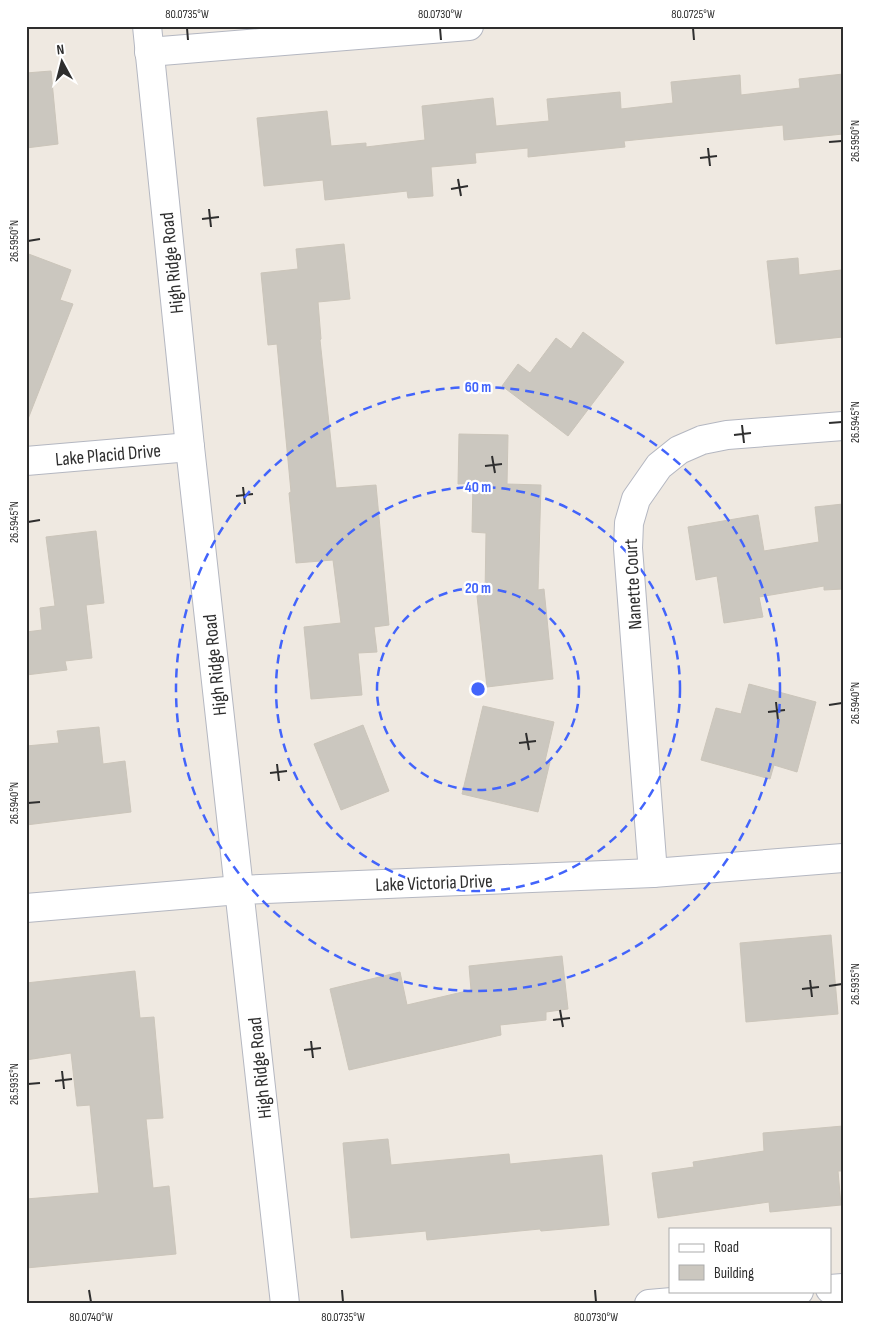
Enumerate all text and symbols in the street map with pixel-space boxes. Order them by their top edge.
text: 80.0735°W [165,7,209,22]
text: 80.0730°W [418,7,462,22]
text: 80.0725°W [671,7,715,22]
north arrow [38,38,88,88]
text: N [56,41,65,58]
text: 26.5950°N [848,120,863,162]
street label: High Ridge Road [156,211,189,315]
text: 26.5950°N [7,220,22,262]
text: 60 m [465,378,491,397]
text: 26.5945°N [848,401,863,443]
street label: Lake Placid Drive [54,439,162,472]
text: 40 m [465,478,491,497]
text: 26.5945°N [7,501,22,543]
street label: Nanette Court [620,538,647,630]
text: 20 m [465,579,491,598]
street label: High Ridge Road [199,613,232,717]
centre of rings [469,680,487,698]
text: 26.5940°N [848,682,863,724]
text: 26.5940°N [7,782,22,824]
street label: Lake Victoria Drive [375,870,493,897]
text: 26.5935°N [848,963,863,1005]
street label: High Ridge Road [244,1016,277,1120]
text: 26.5935°N [7,1063,22,1105]
legend [669,1228,832,1292]
text: Road [714,1238,739,1257]
text: Building [714,1264,754,1283]
text: 80.0740°W [69,1310,113,1325]
text: 80.0735°W [321,1310,365,1325]
text: 80.0730°W [574,1310,618,1325]

